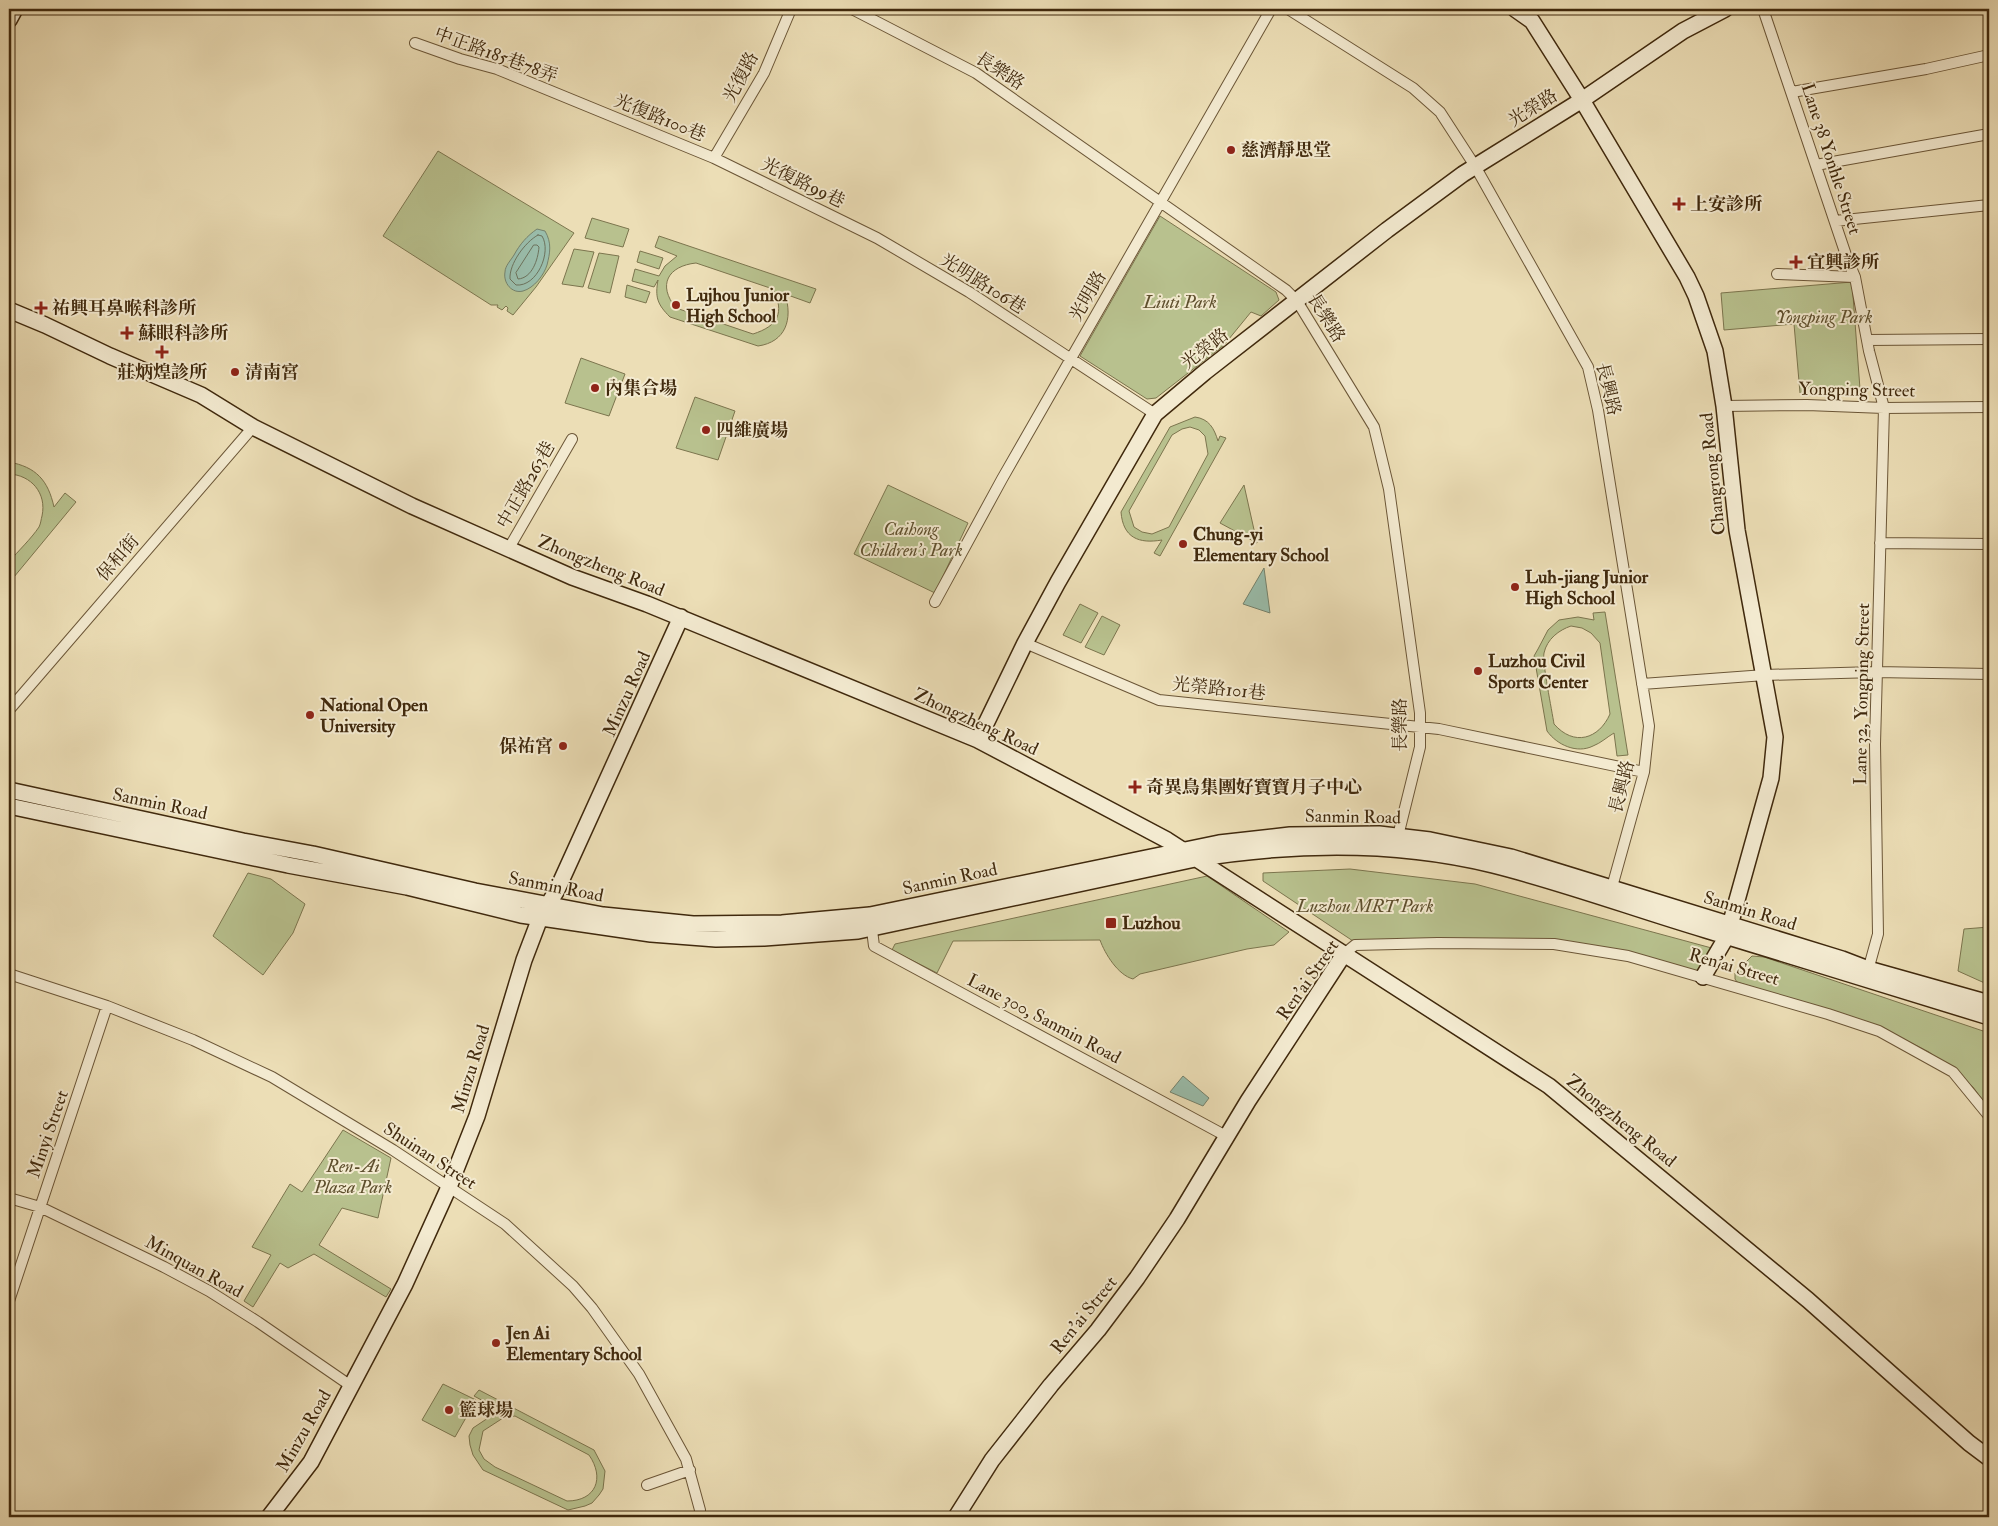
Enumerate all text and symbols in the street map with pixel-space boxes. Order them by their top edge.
street label: 中正路185巷78弄 [431,22,561,88]
street label: 長樂路 [971,47,1029,95]
street label: 光復路 [718,48,764,106]
street label: Lane 38 Yonhle Street [1796,81,1866,238]
street label: 光榮路 [1504,84,1562,132]
street label: 光復路100巷 [611,89,709,147]
place label: 慈濟靜思堂 [1241,139,1331,162]
marker: 慈濟靜思堂 [1225,144,1237,156]
street label: 光復路99巷 [757,153,849,213]
place label: 上安診所 [1690,193,1763,216]
marker: 上安診所 [1672,197,1686,211]
street label: 光明路106巷 [936,249,1030,319]
place label: 宜興診所 [1807,251,1880,274]
marker: 宜興診所 [1789,255,1803,269]
street label: 光明路 [1065,267,1111,325]
place label: Lujhou Junior High School [686,284,790,328]
street label: 長樂路 [1302,289,1350,347]
park label: Liuti Park [1142,291,1217,314]
place label: 祐興耳鼻喉科診所 [52,297,197,320]
marker: Lujhou Junior High School [670,299,682,311]
marker: 祐興耳鼻喉科診所 [34,301,48,315]
park label: Yongping Park [1775,306,1873,329]
place label: 蘇眼科診所 [138,322,229,345]
street label: 光榮路 [1177,323,1233,375]
marker: 蘇眼科診所 [120,326,134,340]
marker: 莊炳煌診所 [155,345,169,359]
street label: 長興路 [1590,360,1626,418]
place label: 莊炳煌診所 [117,361,208,384]
place label: 清南宮 [245,361,299,384]
marker: 清南宮 [229,366,241,378]
place label: 內集合場 [605,377,677,400]
street label: Yongping Street [1799,377,1916,403]
marker: 內集合場 [589,382,601,394]
street label: Changrong Road [1695,411,1731,536]
place label: 四維廣場 [716,419,788,442]
marker: 四維廣場 [700,424,712,436]
street label: 中正路263巷 [492,437,560,533]
park label: Caihong Children's Park [859,518,963,562]
place label: Chung-yi Elementary School [1193,523,1329,567]
street label: 保和街 [92,530,144,586]
street label: Zhongzheng Road [534,530,668,602]
marker: Chung-yi Elementary School [1177,538,1189,550]
place label: Luh-jiang Junior High School [1525,566,1649,610]
marker: Luh-jiang Junior High School [1509,581,1521,593]
street label: Lane 32, Yongping Street [1849,603,1875,785]
street label: Minzu Road [598,648,656,740]
place label: Luzhou Civil Sports Center [1488,650,1589,694]
marker: Luzhou Civil Sports Center [1472,665,1484,677]
street label: 光榮路101巷 [1171,673,1267,705]
street label: Zhongzheng Road [910,683,1042,761]
place label: National Open University [319,694,429,738]
street label: 長樂路 [1389,698,1412,752]
marker: National Open University [304,709,316,721]
place label: 保祐宮 [499,735,553,758]
marker: 保祐宮 [557,740,569,752]
street label: 長興路 [1604,758,1640,816]
place label: 奇異鳥集團好寶寶月子中心 [1146,776,1362,799]
marker: 奇異鳥集團好寶寶月子中心 [1128,780,1142,794]
street label: Sanmin Road [111,783,210,825]
street label: Sanmin Road [1305,805,1401,829]
street label: Sanmin Road [901,858,1000,900]
street label: Sanmin Road [507,867,606,907]
street label: Sanmin Road [1701,886,1799,936]
park label: Luzhou MRT Park [1295,895,1434,918]
place label: Luzhou [1122,912,1181,935]
marker: Luzhou [1104,916,1118,930]
street label: Ren'ai Street [1272,935,1344,1025]
street label: Ren'ai Street [1686,943,1782,991]
street label: Lane 300, Sanmin Road [963,969,1125,1069]
street label: Minzu Road [447,1022,495,1116]
street label: Zhongzheng Road [1561,1070,1681,1173]
street label: Minyi Street [22,1087,74,1181]
street label: Shuinan Street [379,1117,481,1195]
park label: Ren-Ai Plaza Park [313,1155,392,1199]
street label: Minquan Road [141,1231,247,1303]
street label: Ren'ai Street [1046,1271,1122,1358]
place label: Jen Ai Elementary School [505,1322,642,1366]
marker: Jen Ai Elementary School [490,1337,502,1349]
street label: Minzu Road [271,1386,337,1476]
place label: 籃球場 [459,1399,513,1422]
marker: 籃球場 [443,1404,455,1416]

